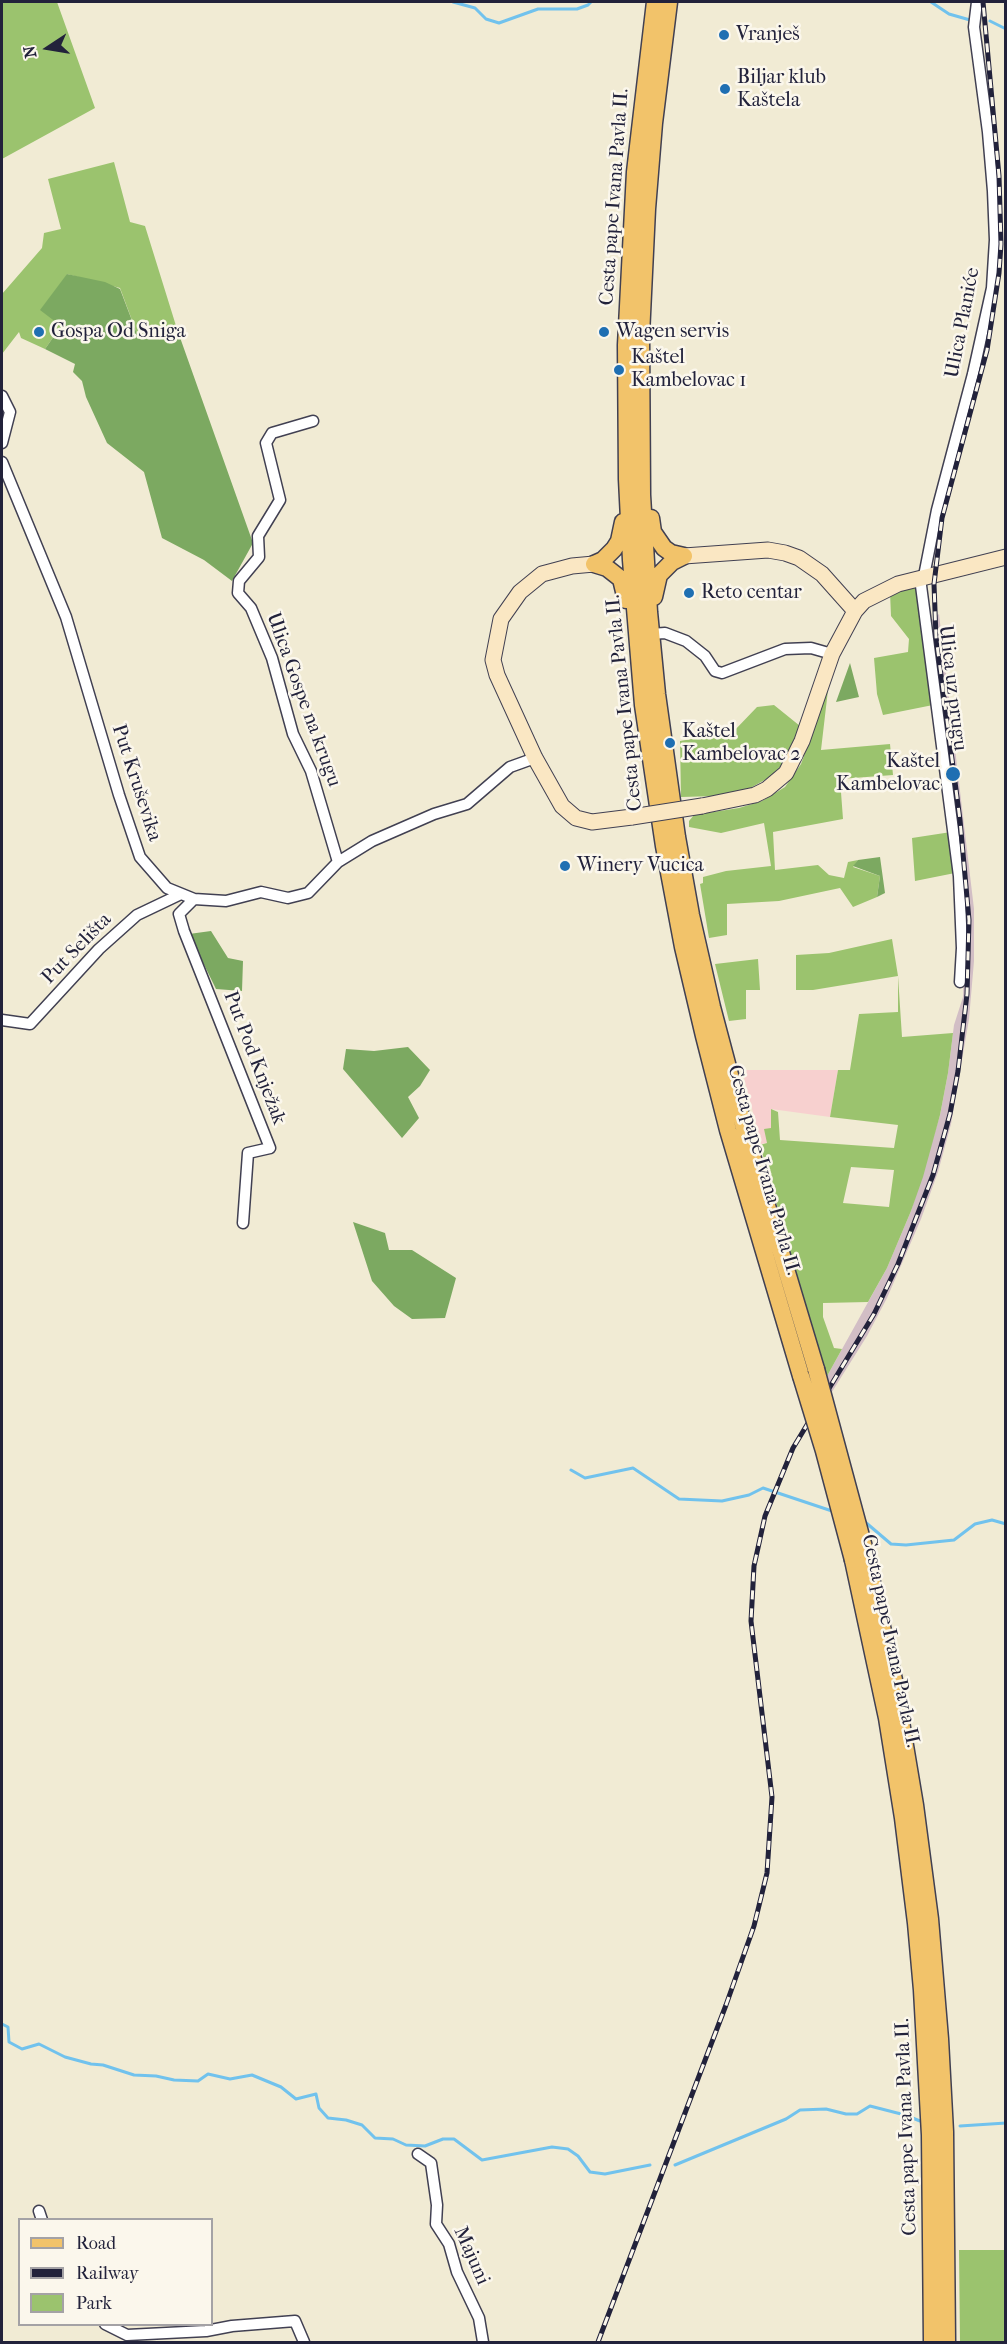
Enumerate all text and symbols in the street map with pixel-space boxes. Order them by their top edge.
north arrow [18,18,78,78]
place label: Vranješ [736,23,800,47]
marker: Vranješ [717,28,731,42]
text: N [19,44,40,60]
place label: Biljar klub Kaštela [737,66,826,113]
marker: Biljar klub Kaštela [718,82,732,96]
street label: Cesta pape Ivana Pavla II. [595,88,635,306]
street label: Ulica Planiće [941,266,985,380]
place label: Gospa Od Sniga [51,320,186,344]
place label: Wagen servis [616,320,729,344]
marker: Gospa Od Sniga [32,325,46,339]
marker: Wagen servis [597,325,611,339]
place label: Kaštel Kambelovac 1 [631,346,746,393]
marker: Kaštel Kambelovac 1 [612,363,626,377]
place label: Reto centar [701,581,802,605]
marker: Reto centar [682,586,696,600]
street label: Cesta pape Ivana Pavla II. [602,594,648,812]
street label: Ulica Gospe na krugu [260,610,346,790]
street label: Ulica uz prugu [932,624,972,752]
place label: Kaštel Kambelovac 2 [682,720,800,767]
street label: Put Kruševika [106,721,166,845]
marker: Kaštel Kambelovac 2 [663,736,677,750]
place label: Kaštel Kambelovac [836,750,940,797]
marker: Kaštel Kambelovac [944,765,962,783]
place label: Winery Vucica [577,854,704,878]
marker: Winery Vucica [558,859,572,873]
street label: Put Selišta [37,908,117,990]
street label: Put Pod Knježak [218,988,290,1128]
street label: Cesta pape Ivana Pavla II. [722,1062,804,1278]
street label: Cesta pape Ivana Pavla II. [856,1532,924,1750]
street label: Cesta pape Ivana Pavla II. [891,2018,923,2236]
legend [18,2218,213,2326]
street label: Majuni [448,2223,494,2289]
text: Road [76,2233,116,2254]
text: Railway [76,2263,139,2284]
text: Park [76,2293,112,2314]

